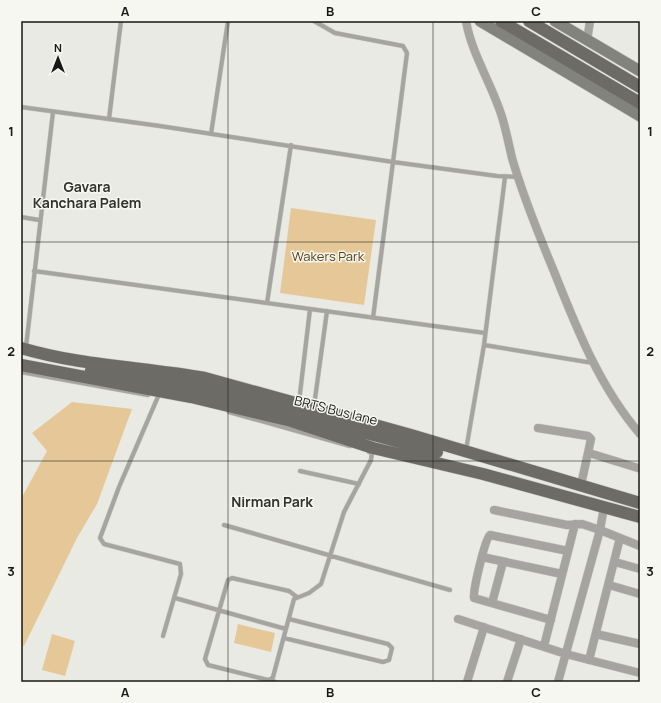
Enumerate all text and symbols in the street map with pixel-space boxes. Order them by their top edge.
text: A [121,2,130,20]
text: B [326,2,334,20]
text: C [531,2,541,20]
north arrow [38,38,78,78]
text: N [54,40,62,55]
text: 1 [8,122,14,140]
text: 1 [647,122,653,140]
district label: Gavara Kanchara Palem [33,177,141,212]
park label: Wakers Park [292,247,365,265]
text: 2 [7,342,15,360]
text: 2 [646,342,654,360]
street label: BRTS Bus lane [292,391,380,429]
district label: Nirman Park [231,492,313,511]
text: 3 [7,562,15,580]
text: 3 [646,562,654,580]
text: A [121,683,130,701]
text: B [326,683,334,701]
text: C [531,683,541,701]

